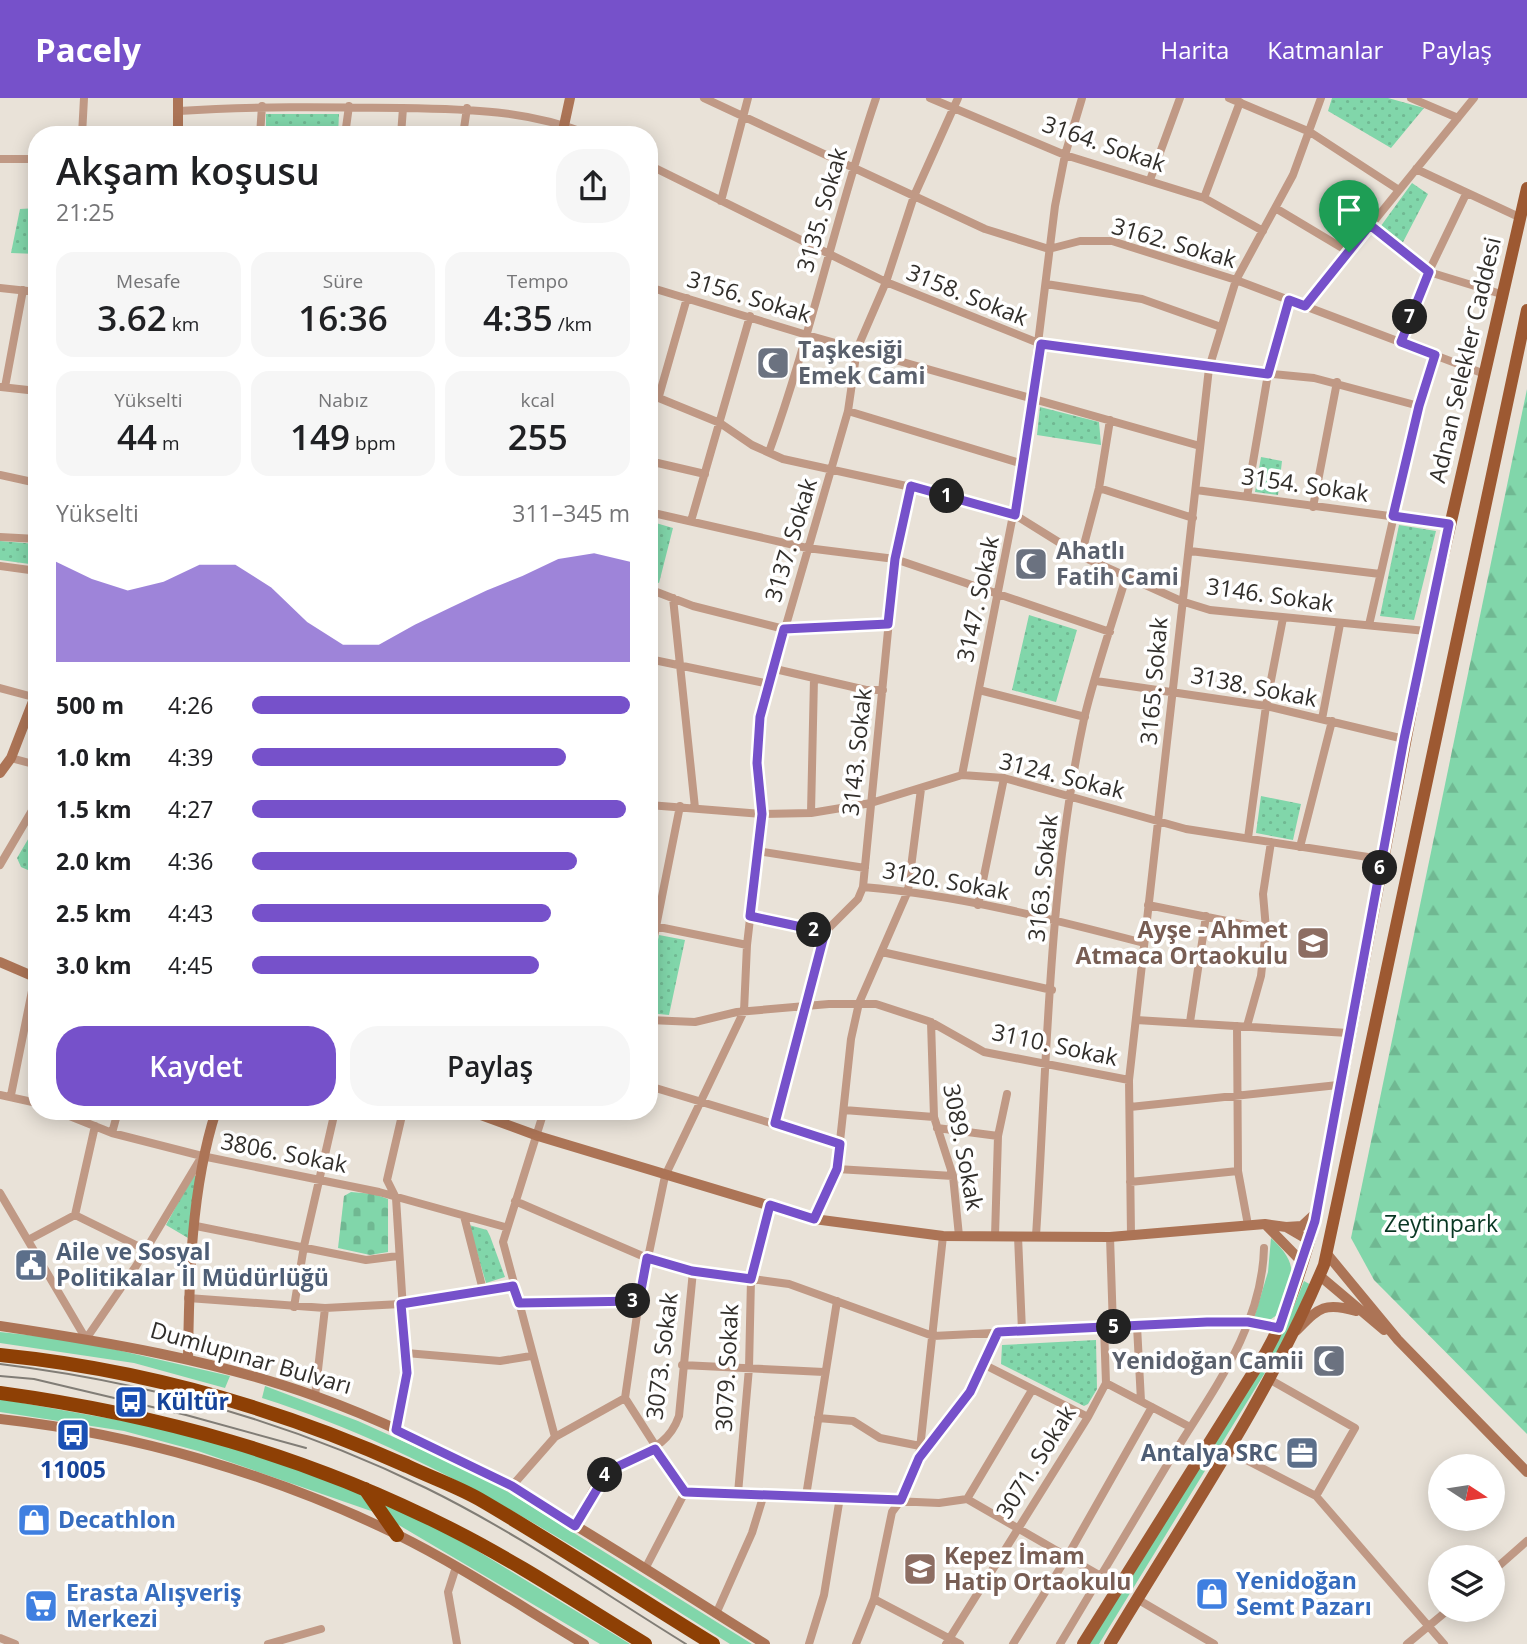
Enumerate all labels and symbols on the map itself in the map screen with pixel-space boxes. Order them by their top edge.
street label: 3164. Sokak [1039,107,1170,179]
street label: 3135. Sokak [788,144,854,276]
pin [1319,180,1379,252]
street label: 3162. Sokak [1108,209,1240,275]
street label: Adnan Selekler Caddesi [1420,234,1508,486]
street label: 3158. Sokak [902,255,1033,333]
street label: 3156. Sokak [683,262,815,330]
pin: 7 [1392,300,1428,334]
place label: Taşkesiği Emek Cami [798,333,925,391]
mosque icon: Taşkesiği Emek Cami [754,344,792,382]
street label: 3154. Sokak [1240,459,1371,509]
street label: 3137. Sokak [756,474,824,606]
pin: 1 [930,478,964,514]
street label: 3147. Sokak [948,533,1006,665]
place label: Ahatlı Fatih Cami [1056,534,1179,592]
mosque icon: Ahatlı Fatih Cami [1012,545,1050,583]
street label: 3146. Sokak [1205,569,1336,619]
street label: 3165. Sokak [1131,616,1175,746]
street label: 3138. Sokak [1188,658,1320,714]
street label: 3143. Sokak [833,687,879,817]
street label: 3124. Sokak [996,744,1128,806]
street label: 3163. Sokak [1019,813,1065,943]
pin: 6 [1362,850,1398,886]
street label: 3120. Sokak [880,853,1012,907]
pin: 2 [796,912,832,948]
place label: Ayşe - Ahmet Atmaca Ortaokulu [1076,913,1288,971]
school or university icon: Ayşe - Ahmet Atmaca Ortaokulu [1294,924,1332,962]
street label: 3110. Sokak [989,1015,1121,1073]
street label: 3089. Sokak [936,1081,992,1213]
street label: 3806. Sokak [218,1124,350,1180]
park label: Zeytinpark [1384,1207,1498,1239]
place label: Aile ve Sosyal Politikalar İl Müdürlüğü [56,1235,329,1293]
public building icon: Aile ve Sosyal Politikalar İl Müdürlüğü [12,1246,50,1284]
pin: 3 [616,1284,650,1318]
street label: 3073. Sokak [637,1290,685,1421]
street label: 3079. Sokak [707,1303,745,1433]
pin: 5 [1096,1310,1132,1344]
street label: Dumlupınar Bulvarı [147,1313,356,1401]
mosque icon: Yenidoğan Camii [1310,1342,1348,1380]
place label: Yenidoğan Camii [1112,1344,1304,1376]
bus stop icon: Kültür [112,1383,150,1421]
place label: Kültür [156,1385,229,1417]
street label: 3071. Sokak [988,1399,1083,1524]
bus stop icon: 11005 [54,1416,92,1454]
office icon: Antalya SRC [1283,1434,1321,1472]
place label: Antalya SRC [1141,1436,1278,1468]
place label: 11005 [40,1453,106,1485]
north arrow [1428,1454,1505,1531]
pin: 4 [588,1458,622,1492]
shop icon: Decathlon [15,1501,53,1539]
place label: Decathlon [58,1503,176,1535]
place label: Kepez İmam Hatip Ortaokulu [944,1539,1131,1597]
school or university icon: Kepez İmam Hatip Ortaokulu [901,1550,939,1588]
place label: Yenidoğan Semt Pazarı [1236,1564,1372,1622]
shop icon: Yenidoğan Semt Pazarı [1193,1575,1231,1613]
place label: Erasta Alışveriş Merkezi [66,1576,241,1634]
supermarket icon: Erasta Alışveriş Merkezi [22,1587,60,1625]

